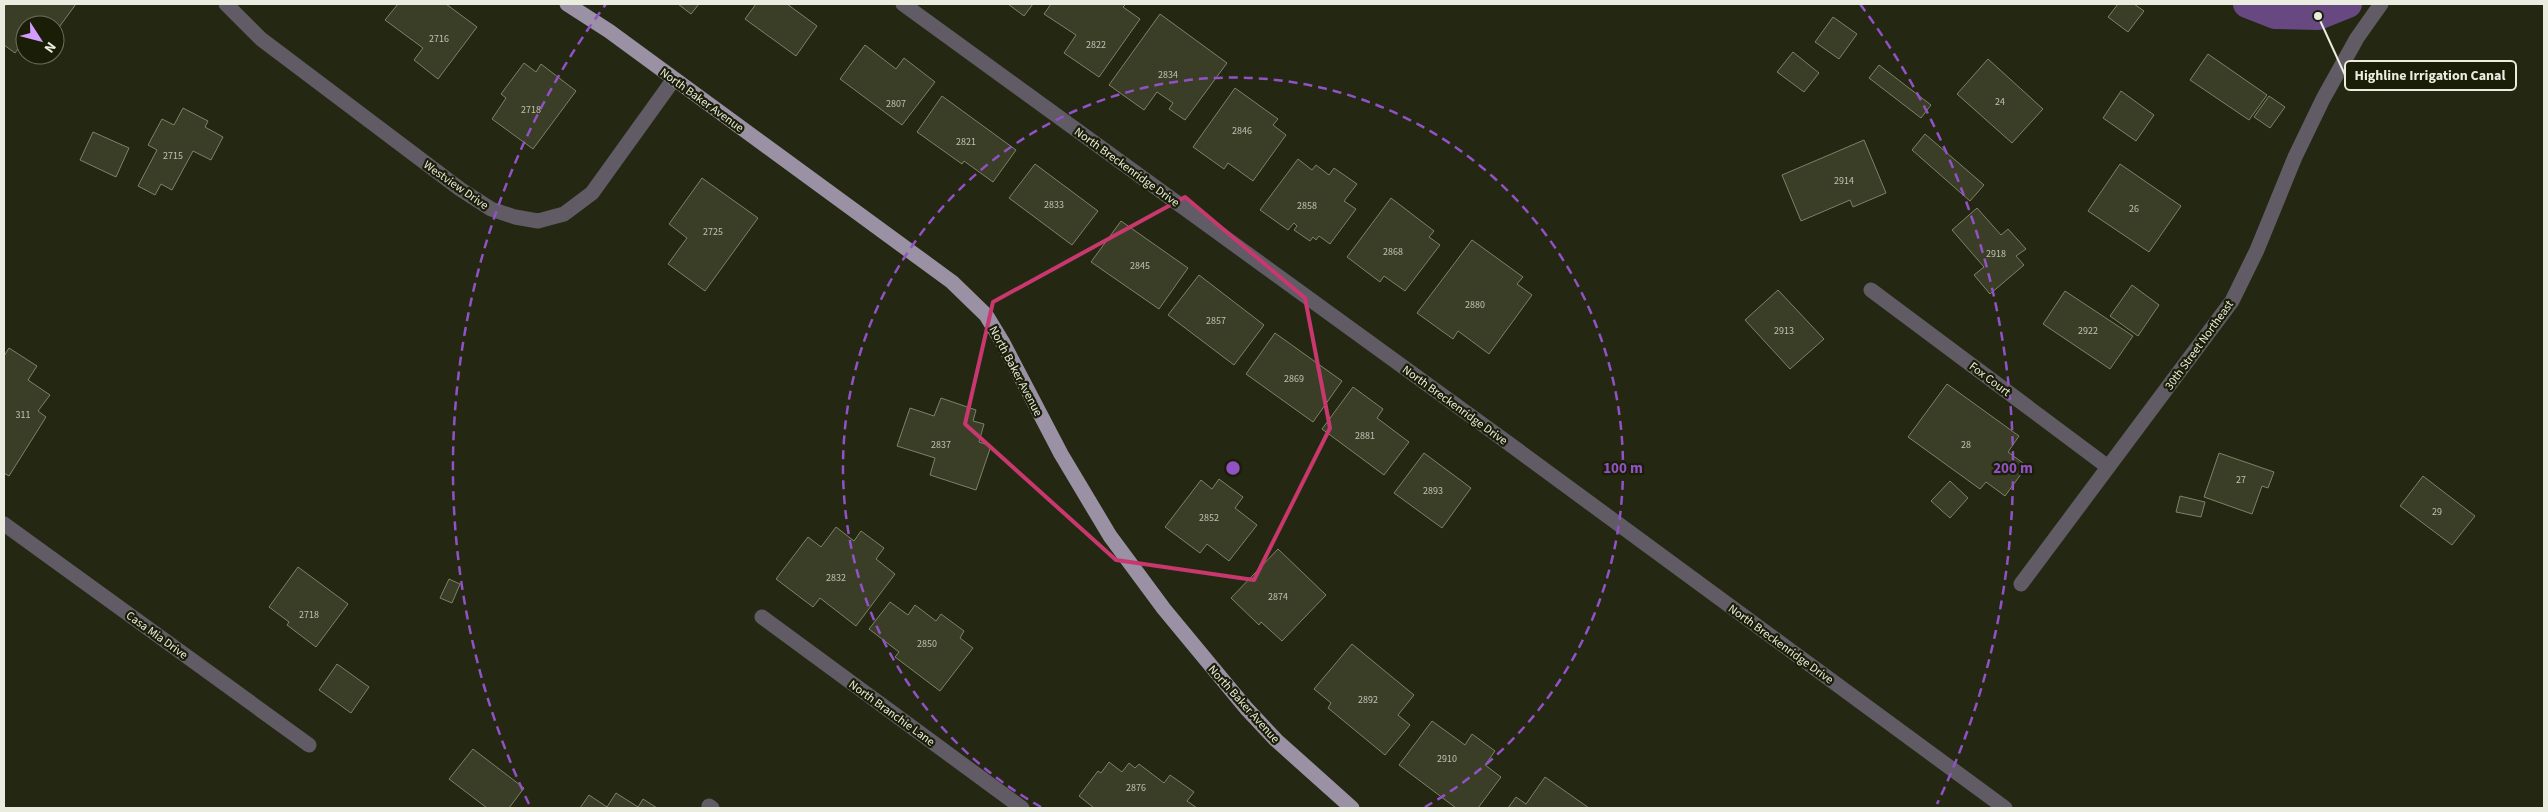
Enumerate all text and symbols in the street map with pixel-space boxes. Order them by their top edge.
north arrow [15,15,65,65]
house number: 2716 [429,32,449,46]
text: N [39,37,61,57]
house number: 2822 [1086,38,1106,52]
callout: Highline Irrigation Canal [2345,61,2516,90]
street label: North Baker Avenue [656,64,747,137]
text: Highline Irrigation Canal [2355,66,2505,86]
house number: 2834 [1158,68,1178,82]
house number: 24 [1995,95,2005,109]
house number: 2807 [886,97,906,111]
house number: 2718 [521,103,541,117]
street label: North Breckenridge Drive [1071,123,1183,211]
house number: 2846 [1232,124,1252,138]
house number: 2821 [956,135,976,149]
house number: 2715 [163,149,183,163]
street label: Westview Drive [420,157,492,214]
house number: 2914 [1834,174,1854,188]
house number: 2833 [1044,198,1064,212]
house number: 2858 [1297,199,1317,213]
house number: 26 [2129,202,2139,216]
house number: 2725 [703,225,723,239]
house number: 2868 [1383,245,1403,259]
house number: 2918 [1986,247,2006,261]
house number: 2845 [1130,259,1150,273]
street label: 30th Street Northeast [2161,297,2238,394]
house number: 2880 [1465,298,1485,312]
house number: 2857 [1206,314,1226,328]
street label: North Baker Avenue [985,323,1046,419]
house number: 2913 [1774,324,1794,338]
house number: 2922 [2078,324,2098,338]
street label: Fox Court [1965,358,2014,401]
street label: North Breckenridge Drive [1399,361,1511,449]
house number: 2869 [1284,372,1304,386]
house number: 311 [16,408,30,422]
house number: 2881 [1355,429,1375,443]
house number: 2837 [931,438,951,452]
house number: 28 [1961,438,1971,452]
text: 100 m [1603,458,1643,479]
text: 200 m [1993,458,2033,479]
centre of rings [1224,459,1242,477]
house number: 27 [2236,473,2246,487]
house number: 2893 [1423,484,1443,498]
house number: 29 [2432,505,2442,519]
house number: 2852 [1199,511,1219,525]
house number: 2832 [826,571,846,585]
house number: 2874 [1268,590,1288,604]
street label: North Breckenridge Drive [1725,600,1837,688]
street label: Casa Mia Drive [122,607,191,664]
house number: 2718 [299,608,319,622]
house number: 2850 [917,637,937,651]
street label: North Baker Avenue [1204,662,1283,747]
street label: North Branchie Lane [845,676,938,750]
house number: 2892 [1358,693,1378,707]
house number: 2910 [1437,752,1457,766]
house number: 2876 [1126,781,1146,795]

